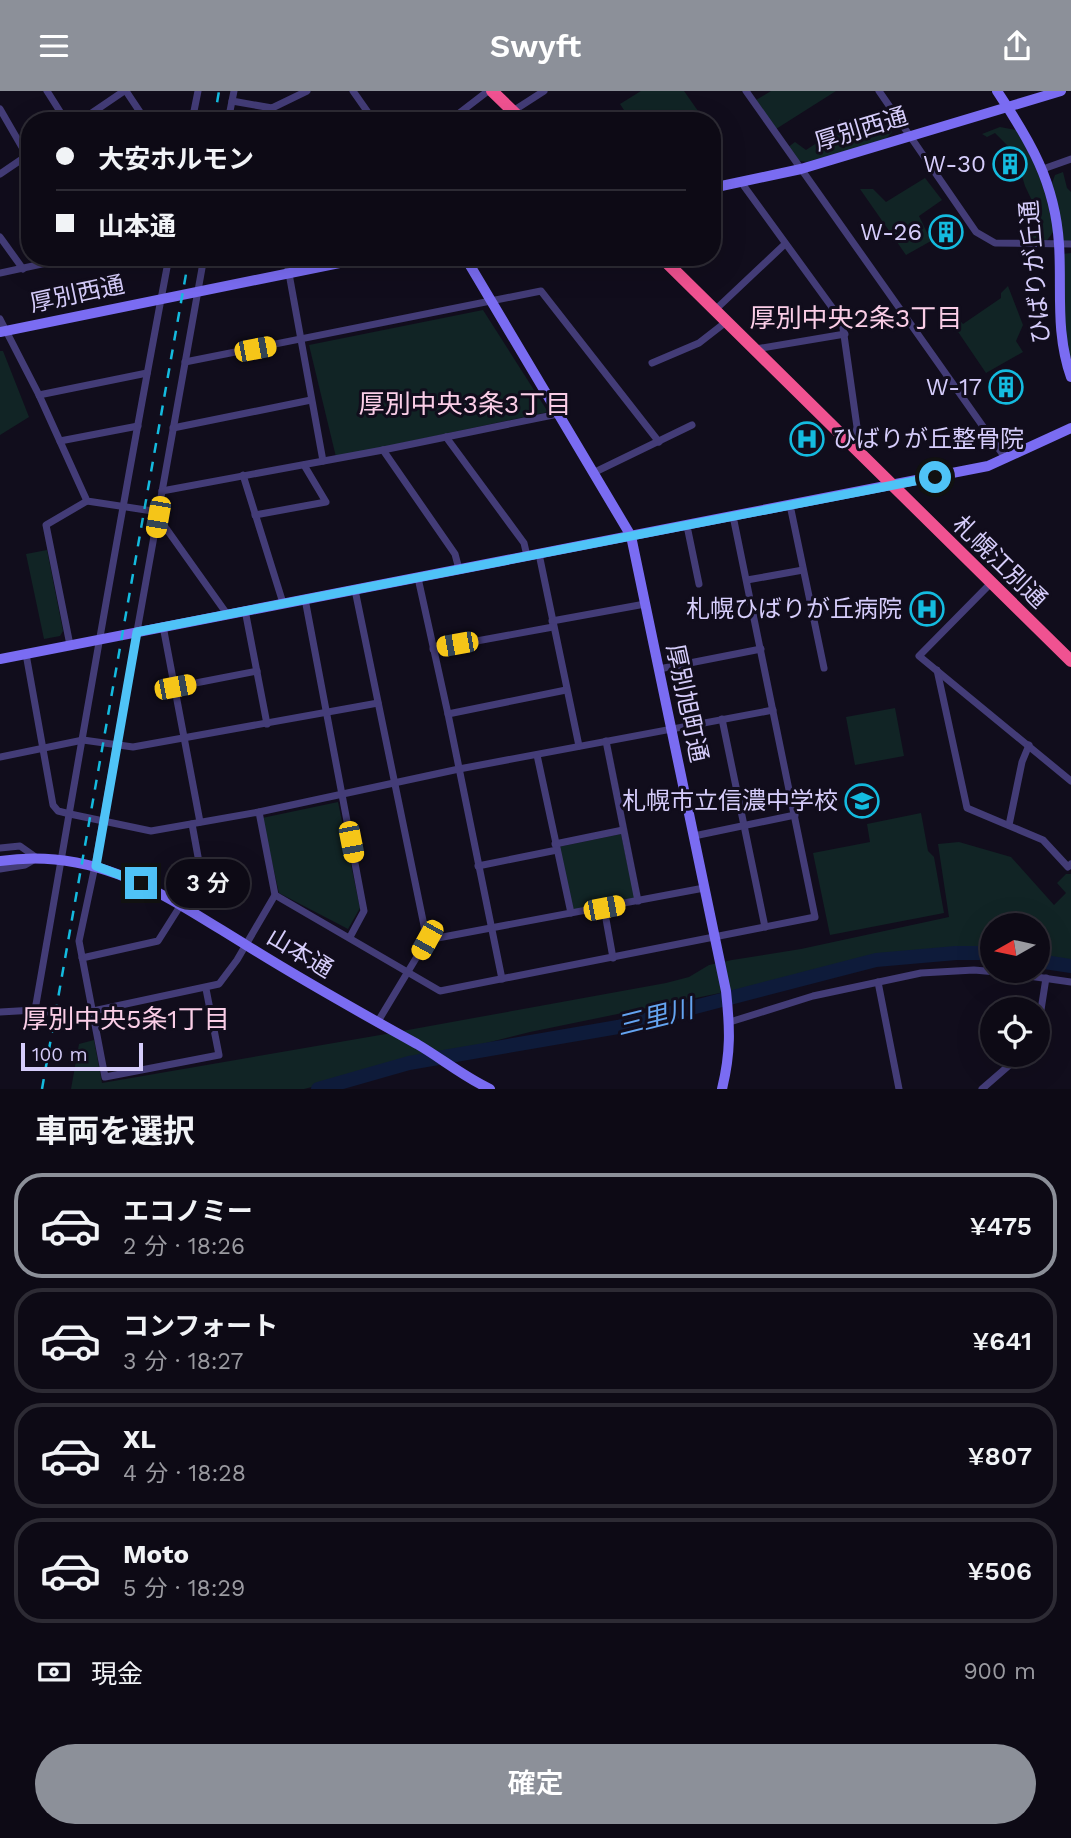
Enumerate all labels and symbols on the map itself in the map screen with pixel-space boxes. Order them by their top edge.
street label: 厚別西通 [811,102,911,156]
building icon: W-30 [991,145,1029,183]
place label: W-30 [923,150,986,178]
street label: ひばりが丘通 [1015,199,1055,345]
building icon: W-26 [927,213,965,251]
place label: W-26 [860,218,922,246]
street label: 厚別西通 [27,270,127,318]
district label: 厚別中央2条3丁目 [750,303,962,333]
car [233,335,278,363]
building icon: W-17 [987,368,1025,406]
place label: W-17 [926,373,982,401]
district label: 厚別中央3条3丁目 [359,389,571,419]
hospital icon: ひばりが丘整骨院 [788,420,826,458]
place label: ひばりが丘整骨院 [832,425,1024,453]
route start [919,461,951,493]
car [145,494,172,540]
street label: 札幌江別通 [947,510,1053,614]
hospital icon: 札幌ひばりが丘病院 [908,590,946,628]
place label: 札幌ひばりが丘病院 [686,595,902,623]
car [435,630,480,658]
street label: 厚別旭町通 [661,641,713,765]
car [153,673,198,701]
school or university icon: 札幌市立信濃中学校 [843,782,881,820]
place label: 札幌市立信濃中学校 [622,787,838,815]
car [337,819,366,865]
callout: 3 分 [166,859,249,907]
route end [125,867,157,899]
car [582,894,627,922]
north arrow [980,913,1050,983]
car [408,917,447,963]
street label: 山本通 [262,922,338,984]
water label: 三里川 [614,992,699,1041]
district label: 厚別中央5条1丁目 [22,1004,230,1034]
scale bar [21,1040,144,1072]

